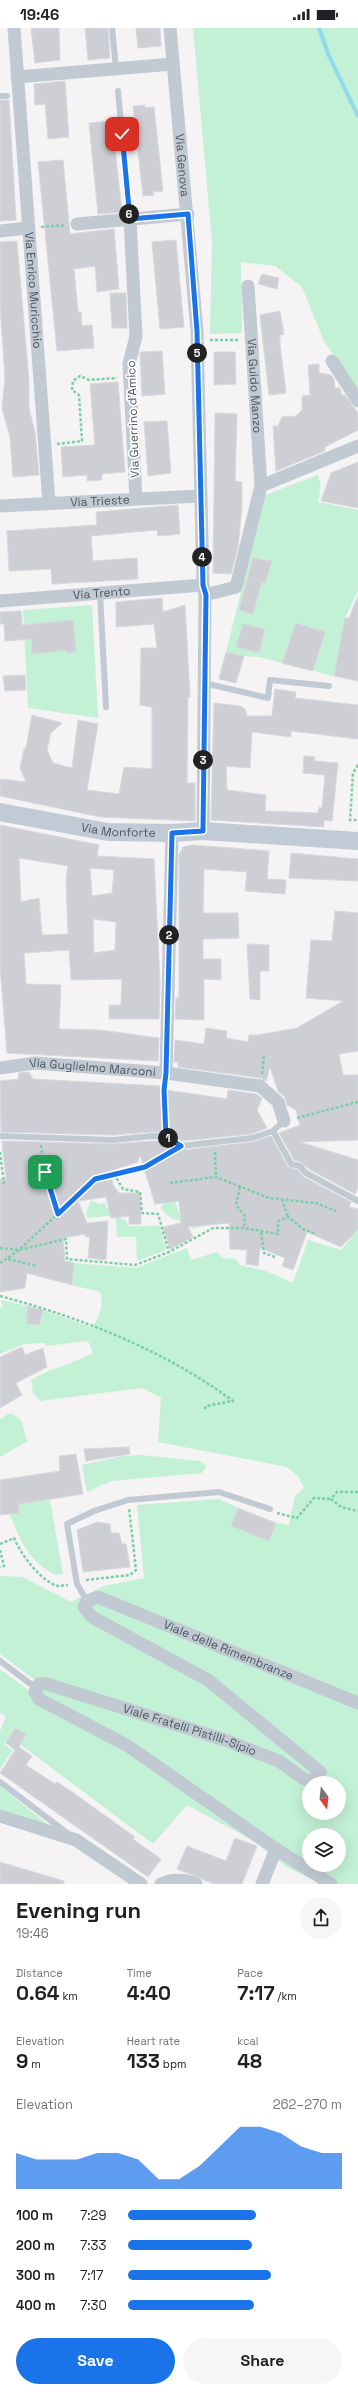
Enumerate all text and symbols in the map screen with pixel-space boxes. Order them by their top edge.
text: 19:46 [20,5,59,24]
pin [105,117,139,151]
icon: check [111,123,133,145]
street label: Via Genova [171,133,193,198]
pin: 6 [119,204,139,224]
text: 6 [126,207,132,221]
street label: Via Enrico Muricchio [21,231,46,349]
street label: Via Guido Manzo [243,338,266,434]
pin: 5 [187,343,207,363]
text: 5 [194,346,200,360]
street label: Via Guerrino d'Amico [123,360,143,478]
street label: Via Trieste [70,492,130,510]
pin: 4 [192,547,212,567]
text: 4 [199,550,206,564]
street label: Via Trento [72,583,131,603]
pin: 3 [193,750,213,770]
text: 3 [200,753,206,767]
street label: Via Monforte [80,819,156,841]
pin: 2 [159,925,179,945]
text: 2 [166,928,172,942]
street label: Via Guglielmo Marconi [28,1055,156,1080]
pin: 1 [158,1128,178,1148]
text: 1 [166,1131,170,1145]
pin [28,1155,62,1189]
icon: arrive [34,1161,56,1183]
street label: Viale delle Rimembranze [161,1616,296,1684]
street label: Viale Fratelli Pistilli-Sipio [121,1700,259,1760]
north arrow [302,1776,346,1820]
map controls [302,1776,346,1872]
button: layers [302,1828,346,1872]
text: Evening run [16,1896,141,1924]
button: share [300,1897,342,1939]
text: 19:46 [16,1925,49,1942]
text: Distance [16,1966,63,1980]
text: Time [127,1966,152,1980]
text: Pace [237,1966,263,1980]
text: 0.64 [16,1980,60,2006]
text: 4:40 [127,1980,171,2006]
text: 7:17 [237,1980,275,2006]
text: km [60,1989,78,2003]
text: /km [275,1989,297,2003]
text: Elevation [16,2034,64,2048]
text: Heart rate [127,2034,180,2048]
text: kcal [237,2034,259,2048]
text: 9 [16,2048,28,2074]
text: 133 [127,2048,160,2074]
text: 48 [237,2048,262,2074]
text: m [28,2057,41,2071]
text: bpm [160,2057,187,2071]
text: Elevation [16,2096,73,2113]
text: 262–270 m [273,2096,342,2113]
text: 100 m [16,2207,53,2224]
text: 7:29 [80,2207,106,2224]
text: 200 m [16,2237,55,2254]
text: 7:33 [80,2237,106,2254]
text: 300 m [16,2267,55,2284]
text: 7:17 [80,2267,103,2284]
text: 400 m [16,2297,56,2314]
text: 7:30 [80,2297,107,2314]
button: Save [16,2338,175,2384]
button: Share [183,2338,342,2384]

